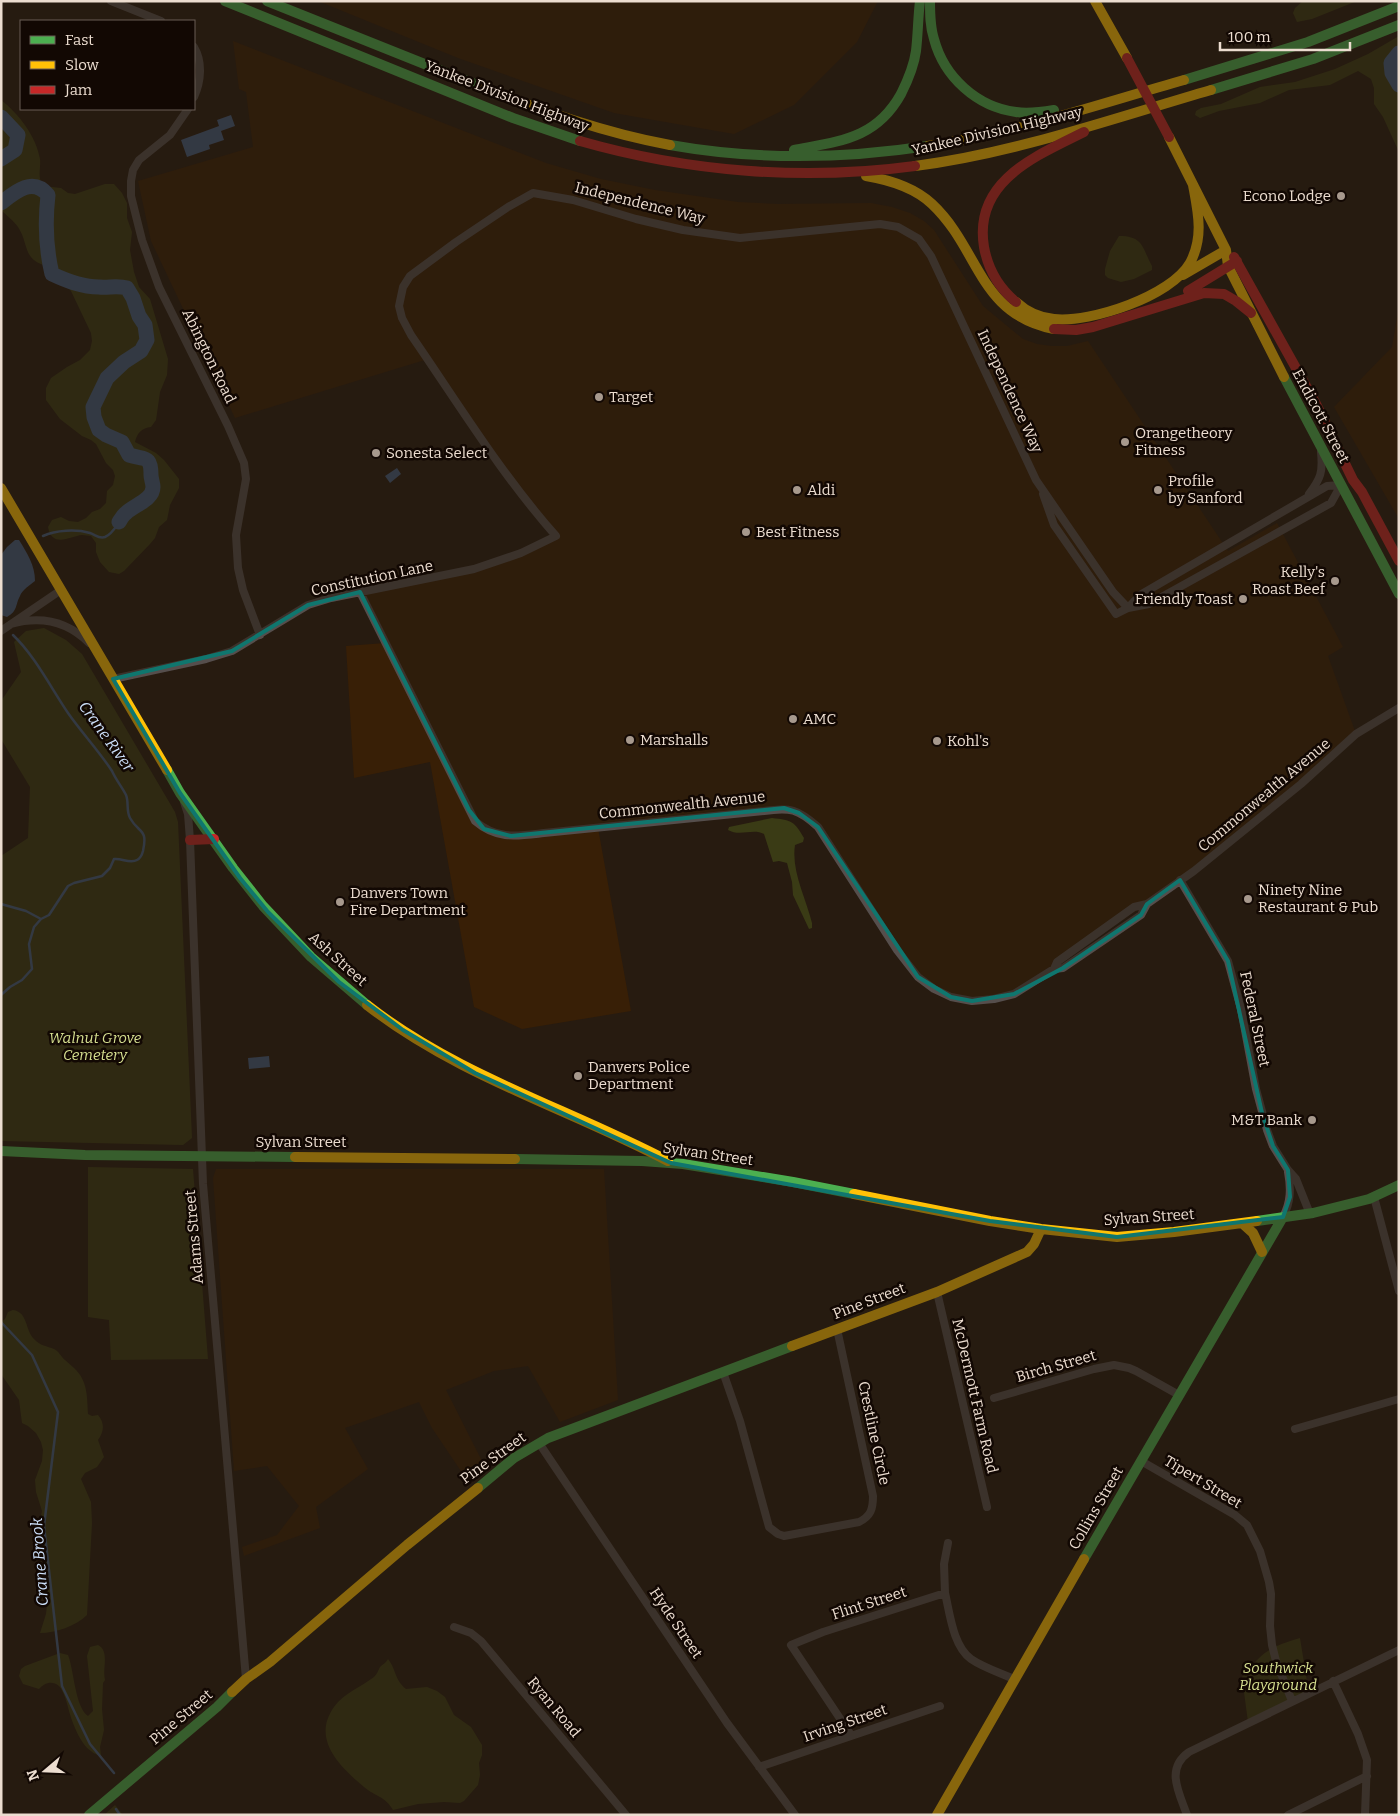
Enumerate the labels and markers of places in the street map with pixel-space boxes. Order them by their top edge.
place label: Econo Lodge [1243,187,1331,205]
marker: Econo Lodge [1335,190,1347,202]
place label: Target [609,388,654,406]
marker: Target [593,391,605,403]
place label: Orangetheory Fitness [1135,424,1232,459]
marker: Orangetheory Fitness [1119,436,1131,448]
place label: Sonesta Select [386,444,488,462]
marker: Sonesta Select [370,447,382,459]
place label: Profile by Sanford [1168,472,1243,507]
place label: Aldi [807,481,836,499]
marker: Aldi [791,484,803,496]
marker: Profile by Sanford [1152,484,1164,496]
place label: Best Fitness [756,523,839,541]
marker: Best Fitness [740,526,752,538]
place label: Kelly's Roast Beef [1252,563,1327,598]
marker: Kelly's Roast Beef [1329,575,1341,587]
place label: Friendly Toast [1135,590,1234,608]
marker: Friendly Toast [1237,593,1249,605]
place label: AMC [803,710,836,728]
marker: AMC [787,713,799,725]
place label: Marshalls [640,731,708,749]
place label: Kohl's [947,732,989,750]
marker: Marshalls [624,734,636,746]
marker: Kohl's [931,735,943,747]
place label: Ninety Nine Restaurant & Pub [1258,881,1378,916]
place label: Danvers Town Fire Department [350,884,466,919]
marker: Ninety Nine Restaurant & Pub [1242,893,1254,905]
marker: Danvers Town Fire Department [334,896,346,908]
place label: Danvers Police Department [588,1058,690,1093]
marker: Danvers Police Department [572,1070,584,1082]
place label: M&T Bank [1231,1111,1302,1129]
marker: M&T Bank [1306,1114,1318,1126]

